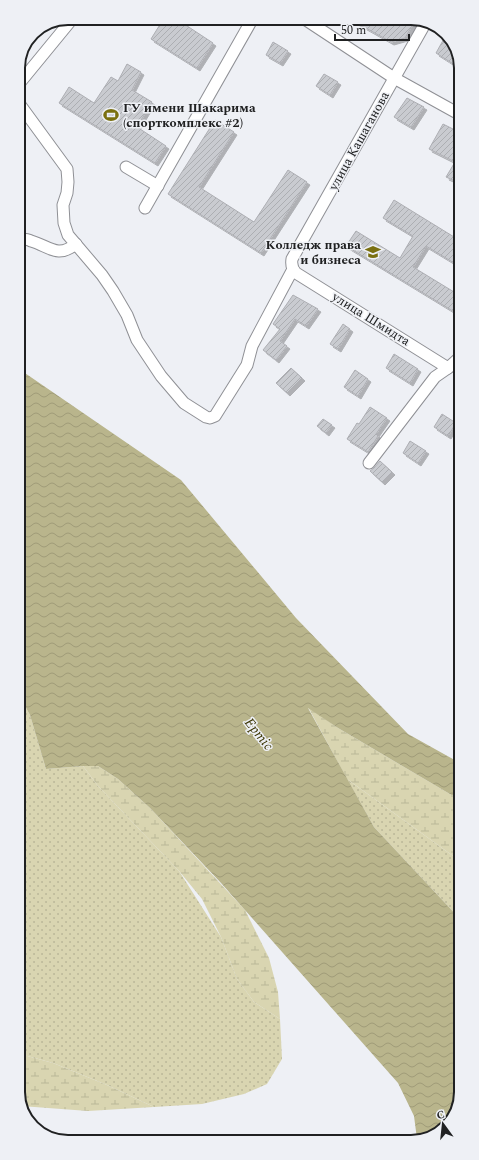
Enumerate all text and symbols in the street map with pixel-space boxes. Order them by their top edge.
scale bar [335,16,409,42]
text: 50 m [341,21,366,40]
street label: улица Кашаганова [323,87,395,195]
place label: ГУ имени Шакарима (спорткомплекс #2) [123,98,256,133]
sports icon: ГУ имени Шакарима (спорткомплекс #2) [102,106,120,124]
place label: Колледж права и бизнеса [266,235,361,270]
school or university icon: Колледж права и бизнеса [364,243,382,261]
street label: улица Шмидта [327,286,414,351]
water label: Ертіс [239,713,279,755]
north arrow [423,1104,463,1144]
text: С [435,1106,447,1124]

